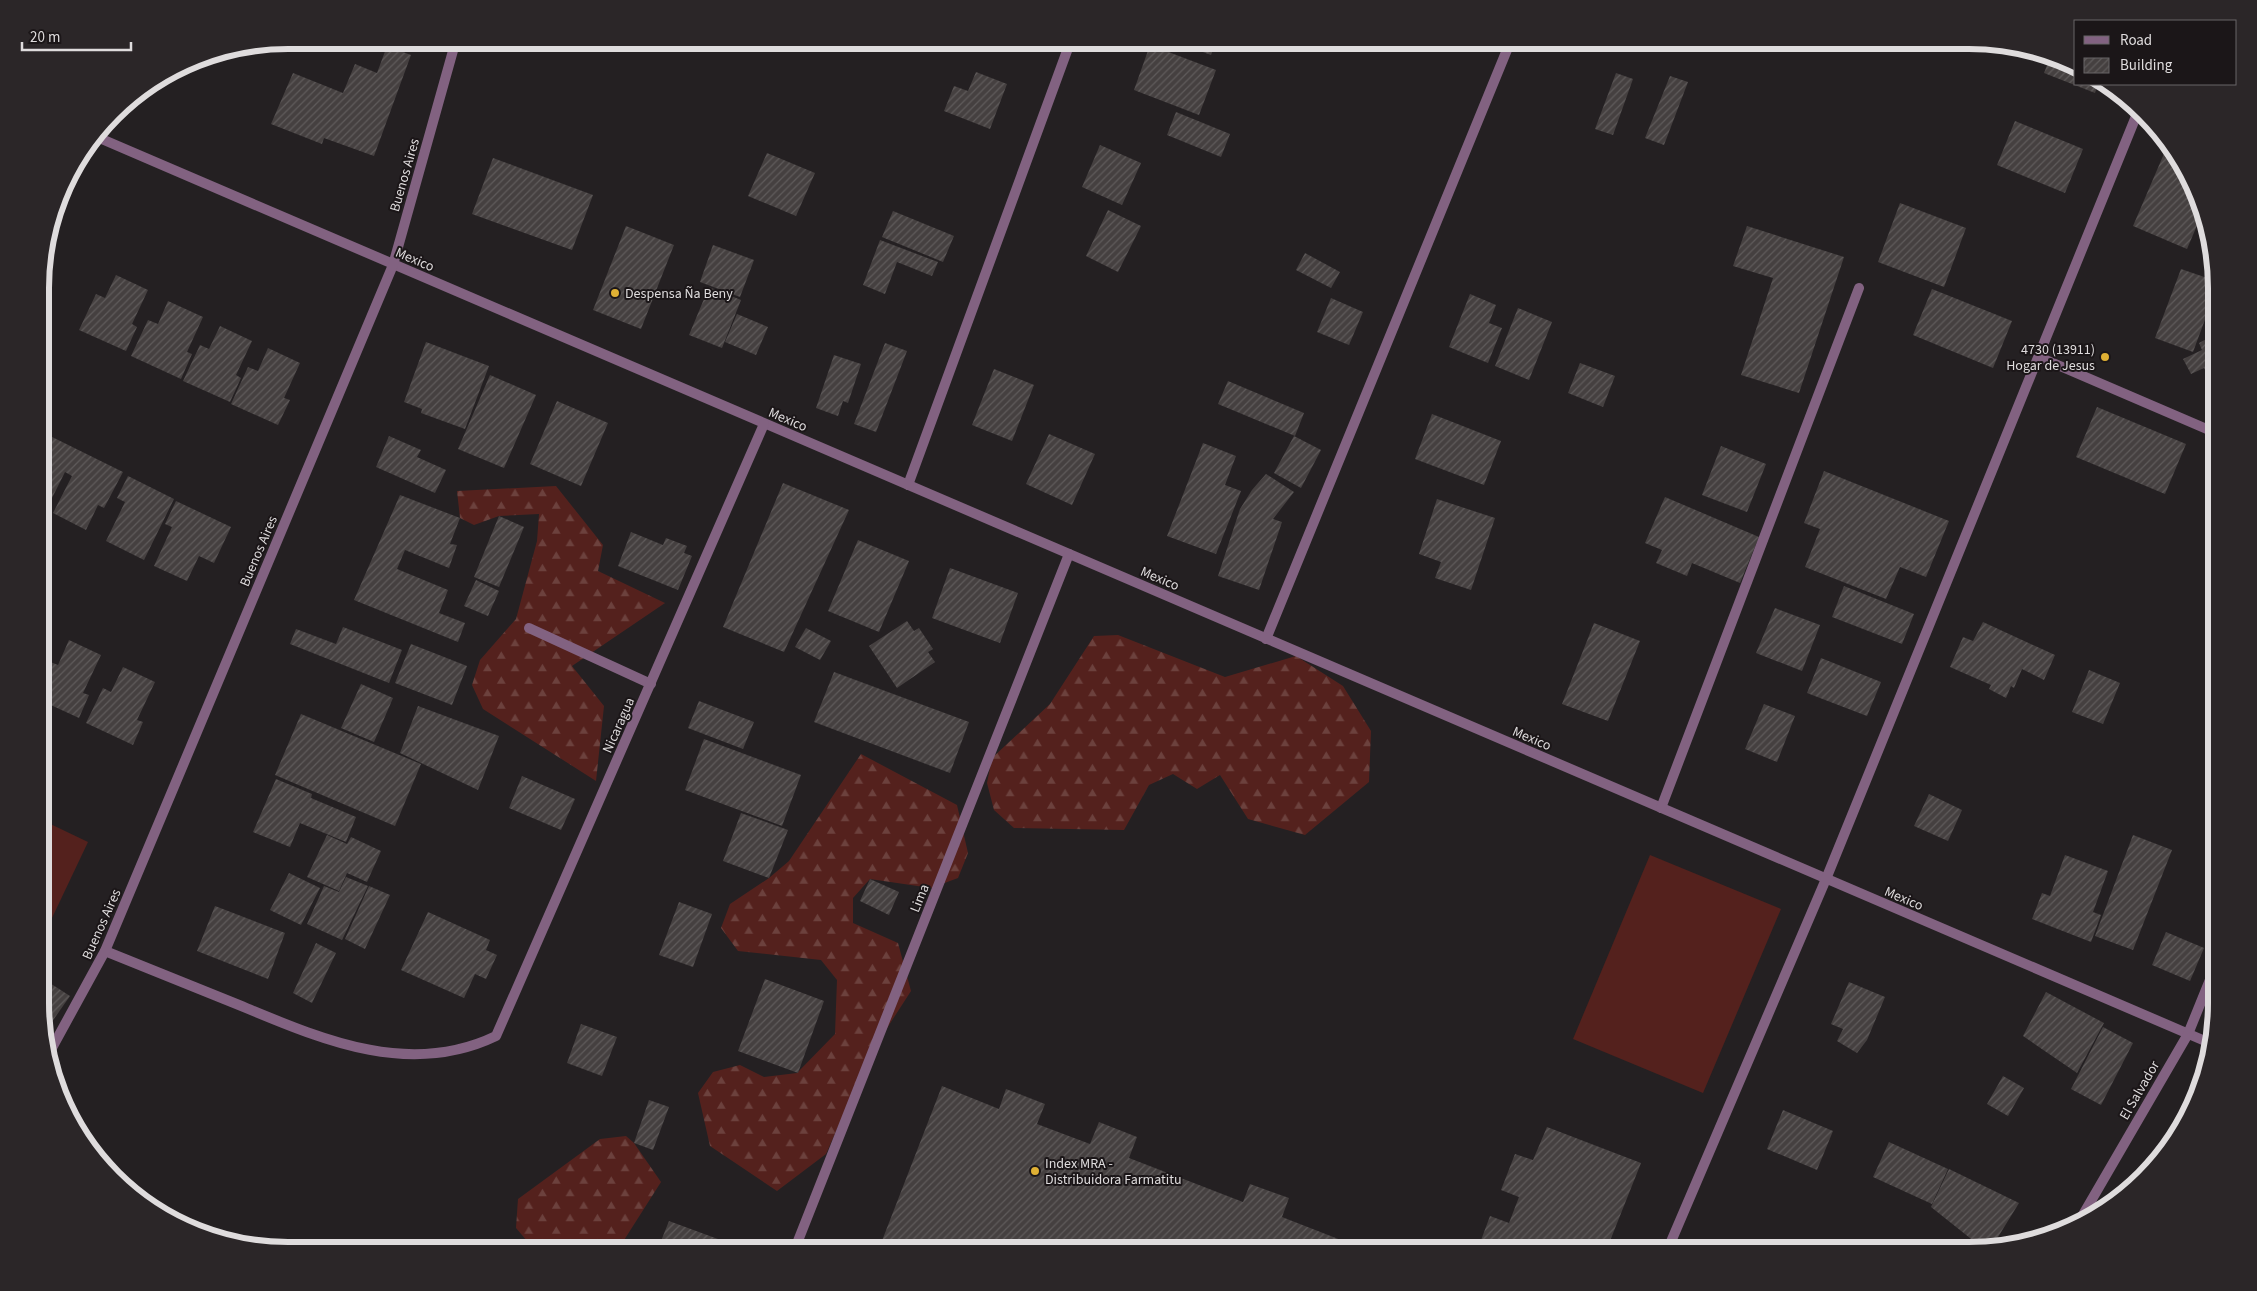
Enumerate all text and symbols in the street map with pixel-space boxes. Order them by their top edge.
scale bar [22,20,131,52]
legend [2074,20,2237,85]
text: 20 m [30,27,60,48]
text: Road [2120,30,2152,51]
text: Building [2120,55,2173,76]
street label: Buenos Aires [385,136,425,214]
street label: Mexico [392,243,437,277]
place label: Despensa Ña Beny [625,284,733,304]
marker: Despensa Ña Beny [609,287,621,299]
place label: 4730 (13911) Hogar de Jesus [2006,340,2095,376]
marker: 4730 (13911) Hogar de Jesus [2099,351,2111,363]
street label: Mexico [765,403,810,437]
street label: Buenos Aires [235,513,283,590]
street label: Mexico [1137,562,1182,596]
street label: Nicaragua [598,694,640,756]
street label: Mexico [1509,722,1554,756]
street label: Lima [905,881,935,916]
street label: Mexico [1881,882,1926,916]
street label: Buenos Aires [77,886,126,963]
street label: El Salvador [2115,1057,2165,1124]
place label: Index MRA - Distribuidora Farmatitu [1045,1154,1182,1190]
marker: Index MRA - Distribuidora Farmatitu [1029,1165,1041,1177]

